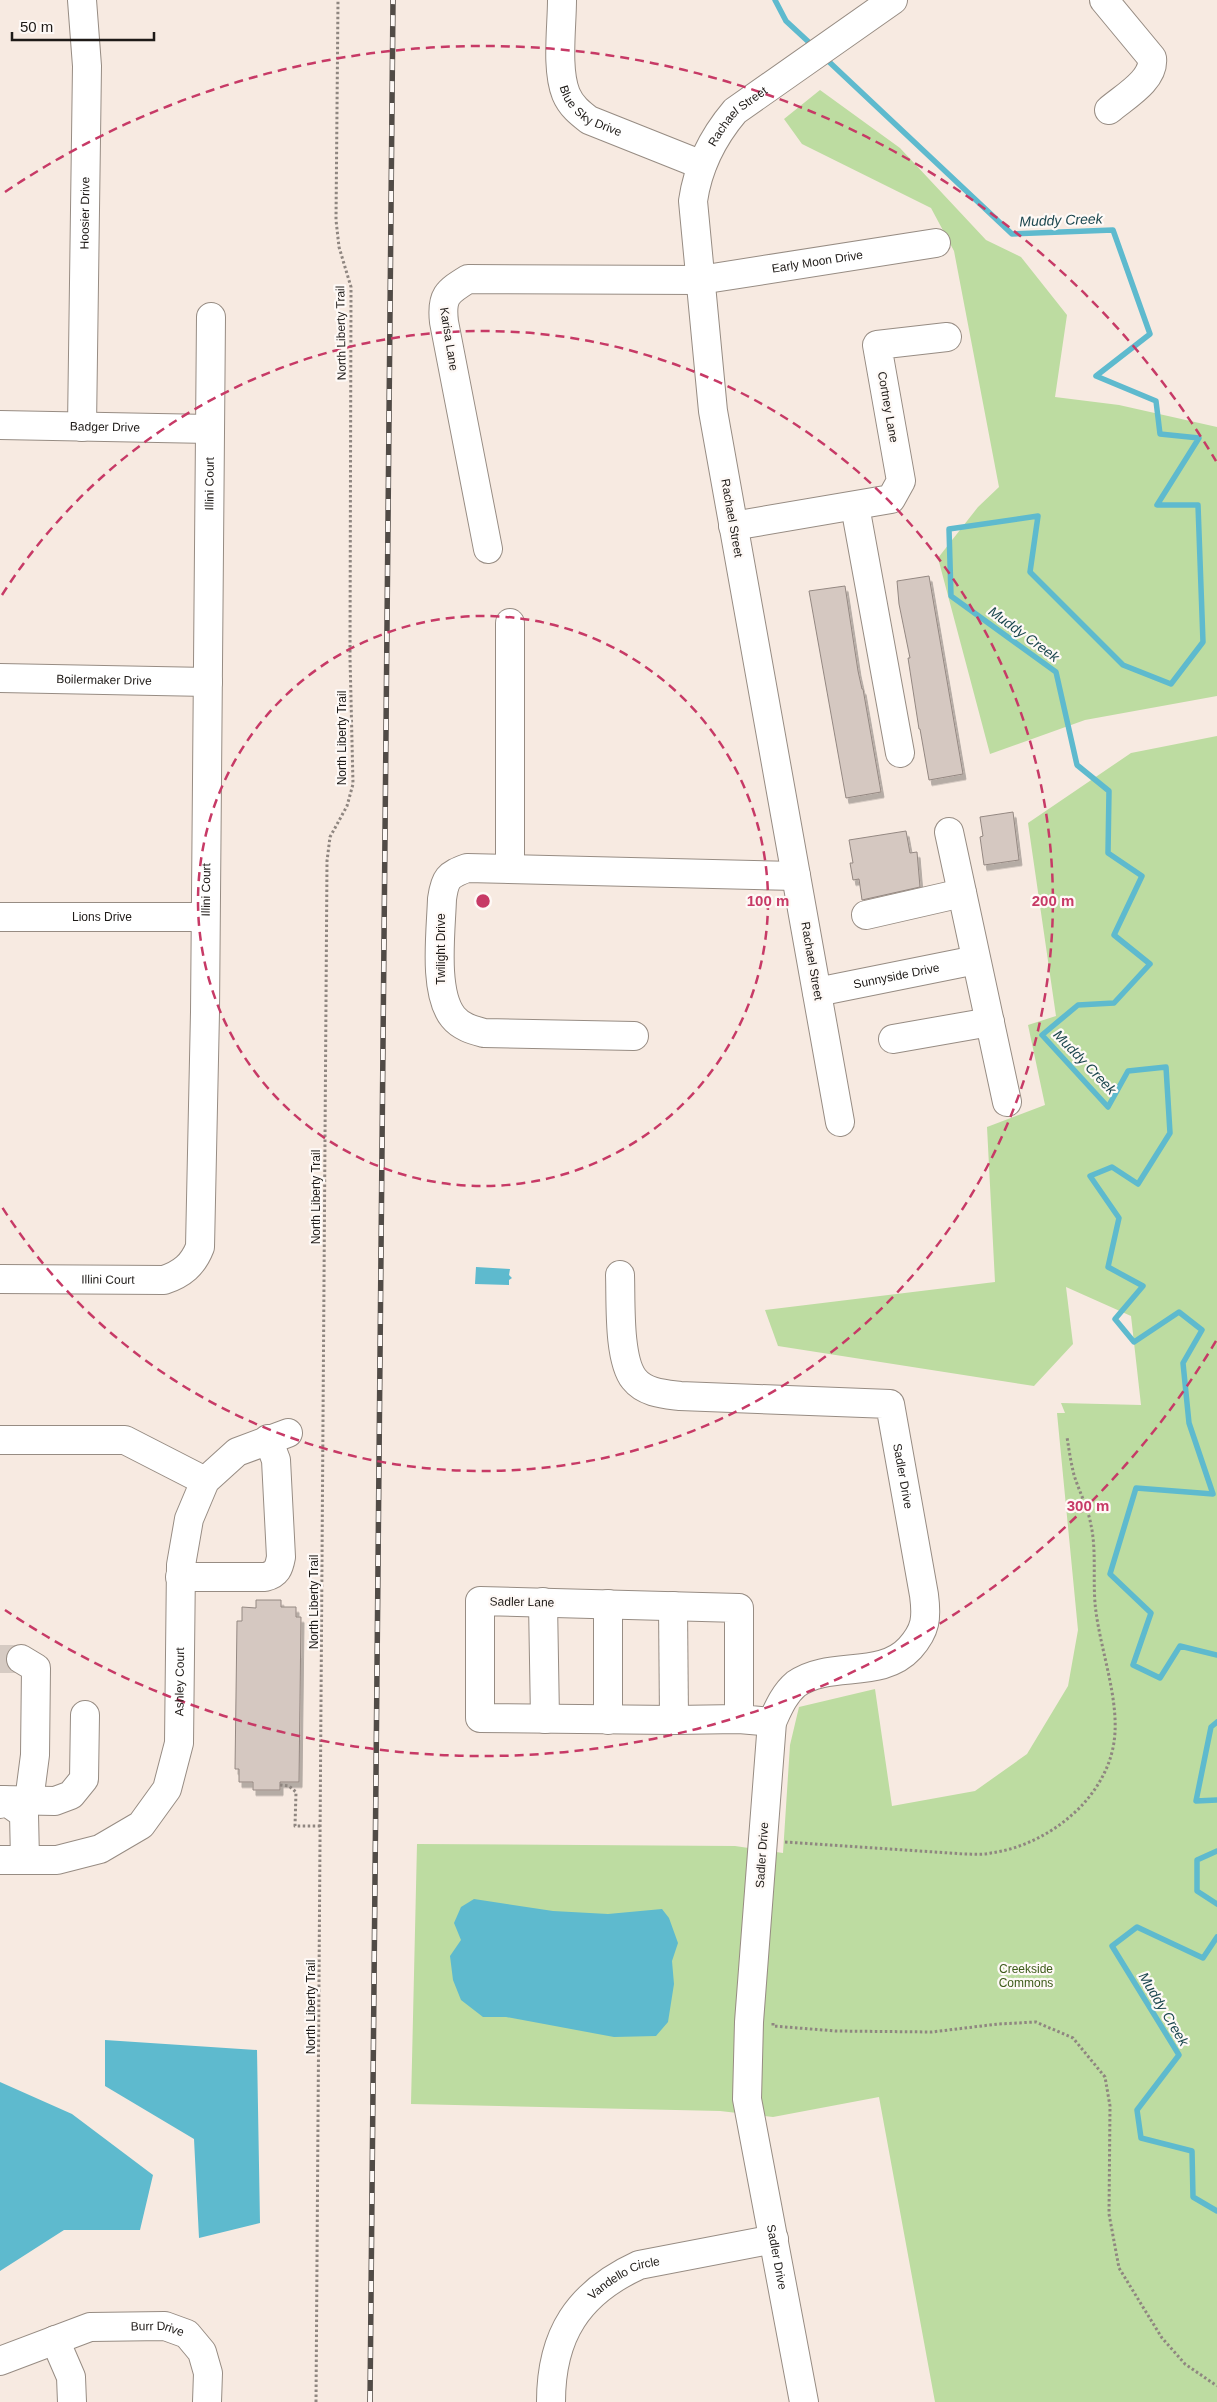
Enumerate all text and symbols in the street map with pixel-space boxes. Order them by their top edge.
scale bar [12,10,155,42]
text: 50 m [20,18,53,35]
street label: Blue Sky Drive [557,83,624,139]
street label: Rachael Street [705,83,771,149]
street label: Hoosier Drive [77,176,92,250]
water label: Muddy Creek [1019,211,1104,229]
street label: Early Moon Drive [771,248,864,276]
street label: North Liberty Trail [333,286,349,380]
street label: Karisa Lane [437,306,461,372]
street label: Cortney Lane [875,370,901,444]
street label: Badger Drive [70,419,140,435]
street label: Illini Court [202,456,217,511]
street label: Rachael Street [718,478,746,559]
water label: Muddy Creek [986,603,1063,666]
street label: Boilermaker Drive [56,672,152,688]
street label: North Liberty Trail [335,691,349,785]
street label: Illini Court [199,862,213,917]
centre of rings [474,892,492,910]
text: 100 m [747,892,789,909]
text: 200 m [1032,892,1074,909]
street label: Lions Drive [72,910,132,924]
street label: Twilight Drive [434,913,448,985]
street label: Rachael Street [798,921,826,1002]
street label: Sunnyside Drive [852,960,941,992]
water label: Muddy Creek [1050,1026,1120,1098]
street label: North Liberty Trail [309,1150,323,1244]
street label: Illini Court [81,1272,135,1287]
street label: Sadler Drive [890,1442,916,1510]
text: 300 m [1067,1497,1109,1514]
street label: North Liberty Trail [307,1555,321,1649]
street label: Sadler Lane [490,1594,555,1610]
street label: Ashley Court [172,1647,187,1716]
street label: Sadler Drive [753,1821,771,1888]
street label: North Liberty Trail [304,1960,318,2054]
park label: Creekside Commons [999,1962,1053,1990]
water label: Muddy Creek [1136,1969,1193,2050]
street label: Sadler Drive [764,2223,790,2291]
street label: Vandello Circle [585,2254,661,2302]
street label: Burr Drive [131,2319,186,2339]

